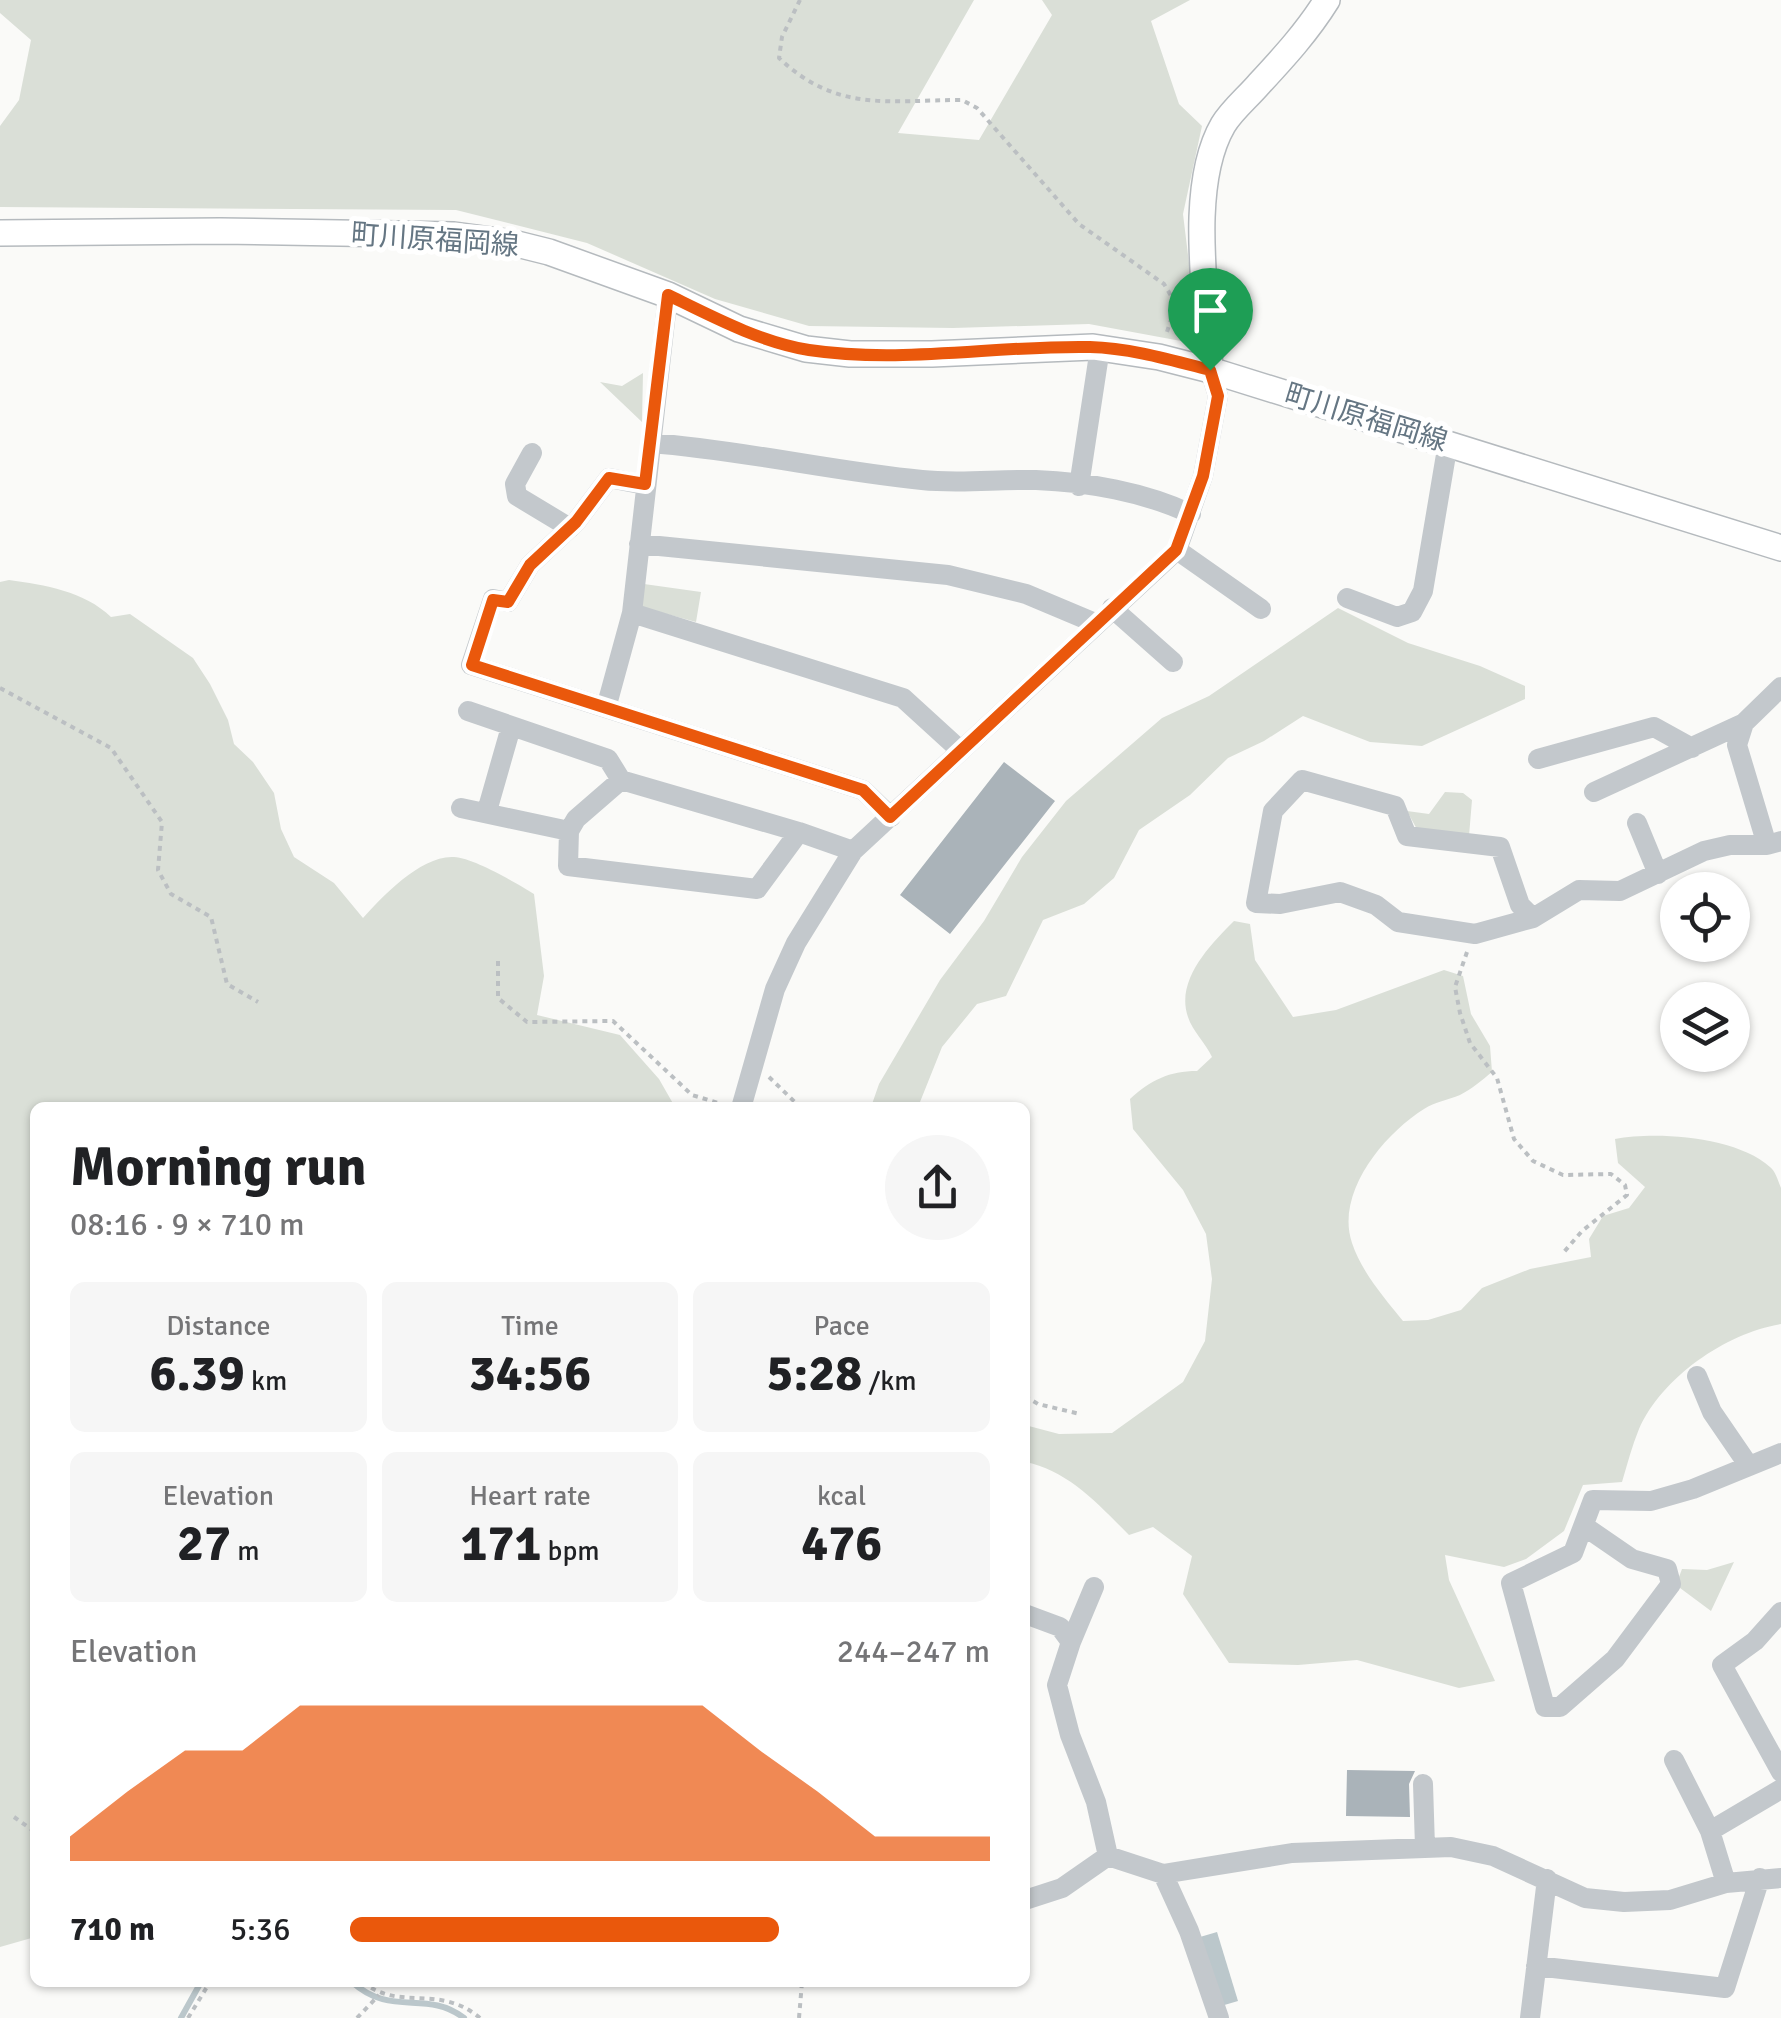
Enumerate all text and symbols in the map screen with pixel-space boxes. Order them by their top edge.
street label: 町川原福岡線 [350,217,520,263]
pin [1168,268,1253,371]
icon: arrive [1183,283,1238,338]
street label: 町川原福岡線 [1281,377,1451,459]
map controls [1660,872,1750,1072]
button: locate [1660,872,1750,962]
button: layers [1660,982,1750,1072]
text: Morning run [70,1133,367,1201]
button: share [885,1135,990,1240]
text: 08:16 · 9 × 710 m [70,1205,305,1244]
text: Distance [166,1309,270,1343]
text: Time [501,1309,559,1343]
text: Pace [813,1309,870,1343]
text: 6.39 [149,1343,245,1405]
text: 34:56 [469,1343,591,1405]
text: 5:28 [767,1343,862,1405]
text: km [245,1364,287,1398]
text: /km [862,1364,917,1398]
text: Elevation [163,1479,274,1513]
text: Heart rate [469,1479,591,1513]
text: kcal [817,1479,866,1513]
text: 27 [177,1513,231,1575]
text: 171 [460,1513,541,1575]
text: 476 [801,1513,882,1575]
text: m [231,1534,260,1568]
text: bpm [541,1534,600,1568]
text: Elevation [70,1632,197,1671]
text: 244–247 m [837,1632,990,1671]
text: 710 m [70,1910,155,1949]
text: 5:36 [230,1910,290,1949]

